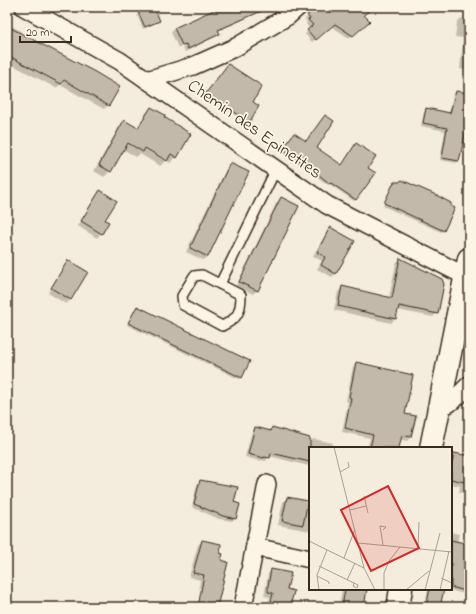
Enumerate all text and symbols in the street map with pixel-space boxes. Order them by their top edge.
scale bar [20,18,71,44]
text: 20 m [26,24,49,42]
street label: Chemin des Epinettes [181,74,327,186]
inset map [309,447,452,590]

